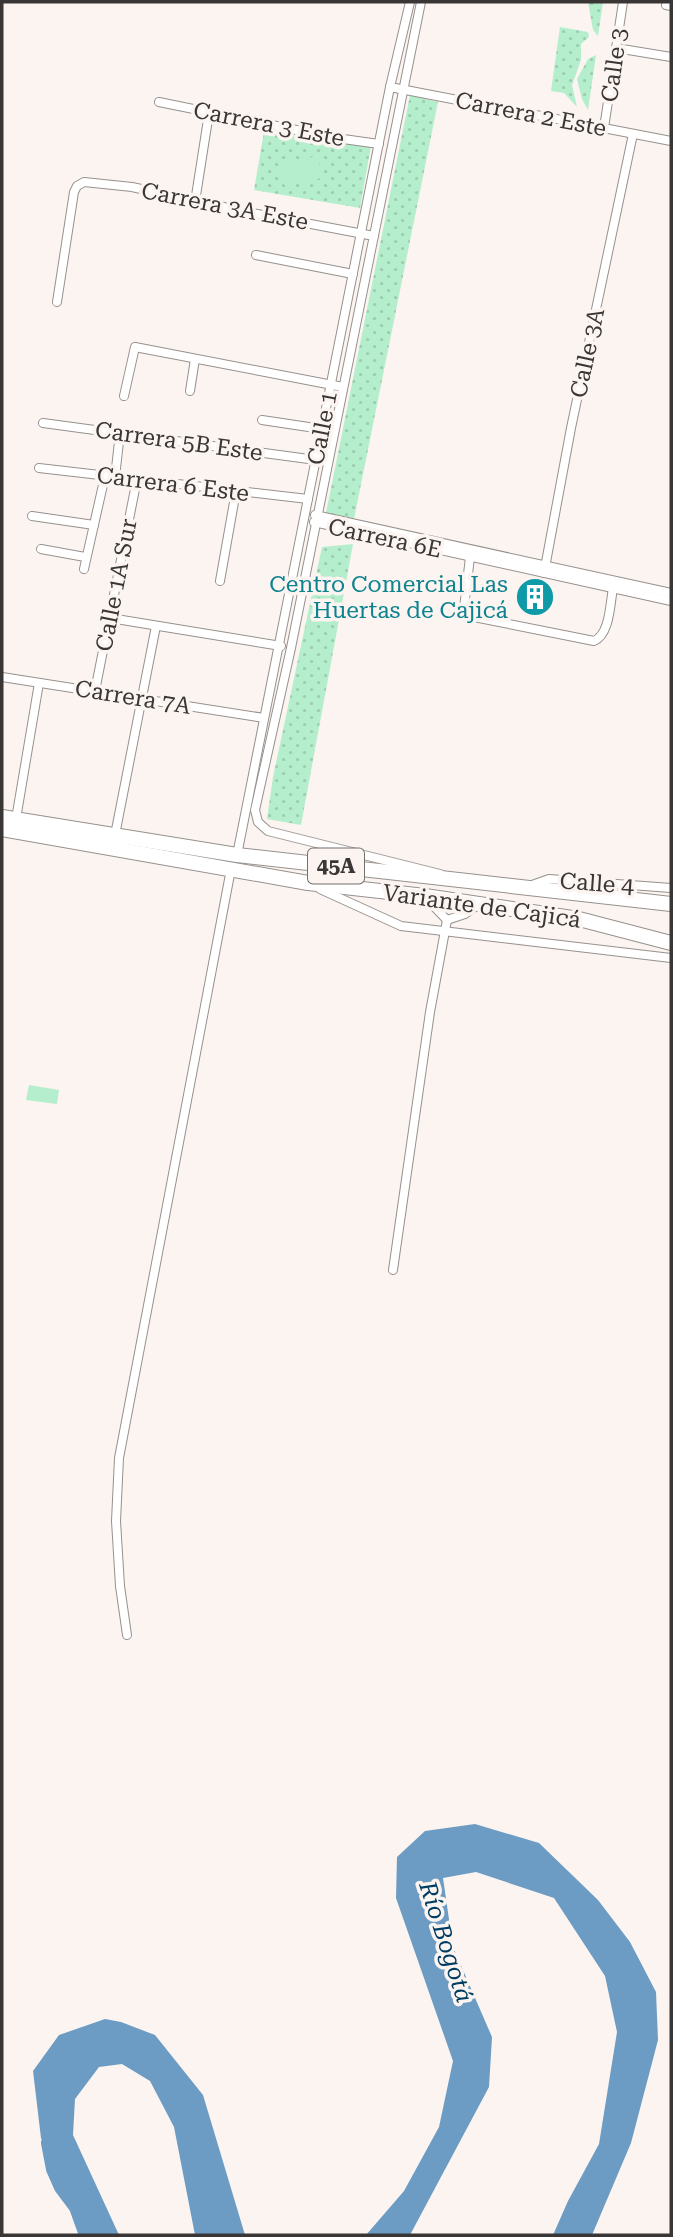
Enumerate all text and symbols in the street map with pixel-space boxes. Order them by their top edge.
street label: Calle 3 [596,26,633,104]
street label: Carrera 2 Este [453,87,609,142]
street label: Carrera 3 Este [191,97,347,152]
street label: Carrera 3A Este [139,177,311,236]
street label: Calle 3A [565,306,610,400]
street label: Calle 1 [302,389,343,467]
street label: Carrera 5B Este [94,416,264,467]
street label: Carrera 6 Este [95,462,251,507]
street label: Carrera 6E [326,513,444,564]
street label: Calle 1A Sur [90,516,143,654]
place label: Centro Comercial Las Huertas de Cajicá [269,571,509,624]
building icon: Centro Comercial Las Huertas de Cajicá [514,576,556,618]
street label: Carrera 7A [73,675,193,720]
road number: 45A [308,848,364,884]
street label: Calle 4 [559,867,635,900]
street label: Variante de Cajicá [381,879,583,934]
water label: Río Bogotá [413,1877,479,2006]

